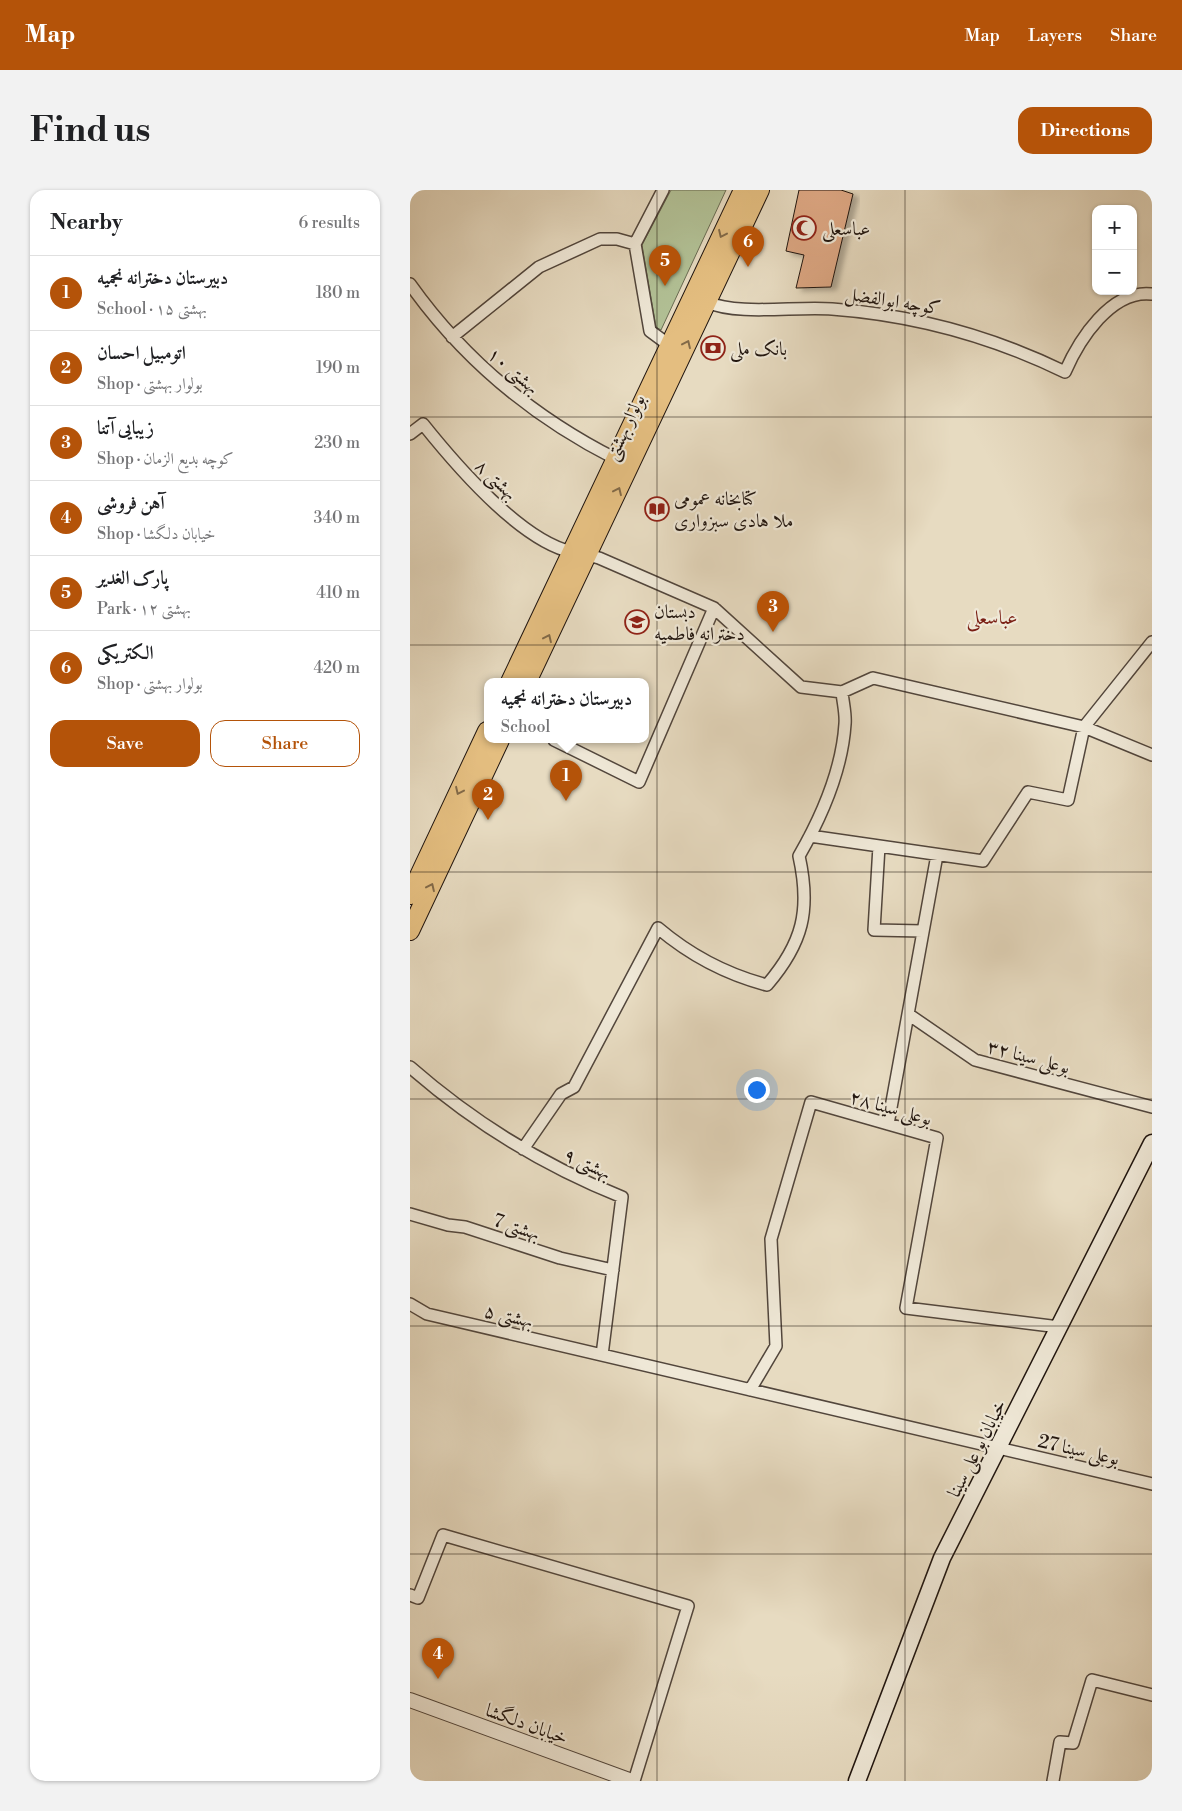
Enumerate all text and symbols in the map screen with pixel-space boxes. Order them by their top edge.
text: Map [25,20,75,50]
text: Map [965,24,1000,47]
text: Layers [1028,24,1082,47]
text: Share [1110,24,1157,47]
button: Directions [1018,107,1152,154]
text: Find us [30,109,150,152]
map controls [1092,205,1137,295]
button: + [1092,205,1137,250]
text: Nearby [50,210,123,236]
text: 6 results [299,213,360,233]
mosque icon: عباسعلی [791,215,817,241]
place label: عباسعلی [822,217,870,243]
pin: 6 [732,226,764,267]
one-way arrow [717,229,728,238]
pin: 5 [649,245,681,286]
button: − [1092,250,1137,295]
text: دبیرستان دخترانه نجمیه [97,266,228,290]
street label: کوچه ابوالفضل [843,282,942,321]
text: 1 [62,283,70,303]
text: 180 m [316,283,360,303]
text: School · بهشتی ۱۵ [97,299,207,319]
bank icon: بانک ملی [700,335,726,361]
place label: بانک ملی [730,337,787,363]
one-way arrow [681,340,691,349]
text: اتومبیل احسان [97,341,186,365]
street label: بهشتی ۱۰ [482,342,544,400]
text: 2 [61,358,71,378]
text: 190 m [316,358,360,378]
text: Shop · بولوار بهشتی [97,374,202,394]
street label: بولوار بهشتی [599,390,652,465]
text: زیبایی آتنا [97,416,154,440]
text: 3 [61,433,71,453]
text: 230 m [314,433,360,453]
text: Shop · کوچه بدیع الزمان [97,449,234,469]
street label: بهشتی ۸ [469,454,523,506]
one-way arrow [611,487,622,496]
place label: کتابخانه عمومی ملا هادی سبزواری [674,487,793,533]
text: آهن فروشی [97,491,165,515]
library icon: کتابخانه عمومی ملا هادی سبزواری [644,496,670,522]
text: 4 [61,508,71,528]
text: 340 m [313,508,360,528]
text: Shop · خیابان دلگشا [97,524,216,544]
text: پارک الغدیر [97,566,168,590]
text: 5 [61,583,71,603]
text: 410 m [316,583,360,603]
pin: 3 [757,591,789,632]
text: Park · بهشتی ۱۲ [97,599,191,619]
place label: دبستان دخترانه فاطمیه [654,600,745,646]
district label: عباسعلی [967,606,1017,632]
school or university icon: دبستان دخترانه فاطمیه [624,609,650,635]
one-way arrow [542,634,553,643]
text: الکتریکی [97,641,154,665]
text: 6 [61,658,71,678]
text: 420 m [313,658,360,678]
text: Shop · بولوار بهشتی [97,674,202,694]
popup [484,678,649,743]
text: دبیرستان دخترانه نجمیه [501,687,632,711]
text: School [501,717,550,737]
button: Save [50,720,200,767]
button: Share [210,720,360,767]
pin: 1 [550,760,582,801]
pin: 2 [472,779,504,820]
one-way arrow [455,786,465,795]
one-way arrow [425,883,435,892]
street label: بوعلی سینا ۳۲ [984,1034,1073,1081]
your location [744,1077,770,1103]
street label: بوعلی سینا ۲۸ [846,1085,935,1133]
street label: بهشتی ۹ [560,1143,615,1186]
street label: بهشتی 7 [490,1208,543,1247]
street label: بهشتی ۵ [482,1299,536,1334]
street label: خیابان بو علی سینا [942,1396,1014,1502]
street label: بوعلی سینا 27 [1035,1429,1122,1473]
pin: 4 [422,1638,454,1679]
street label: خیابان دلگشا [482,1697,571,1750]

